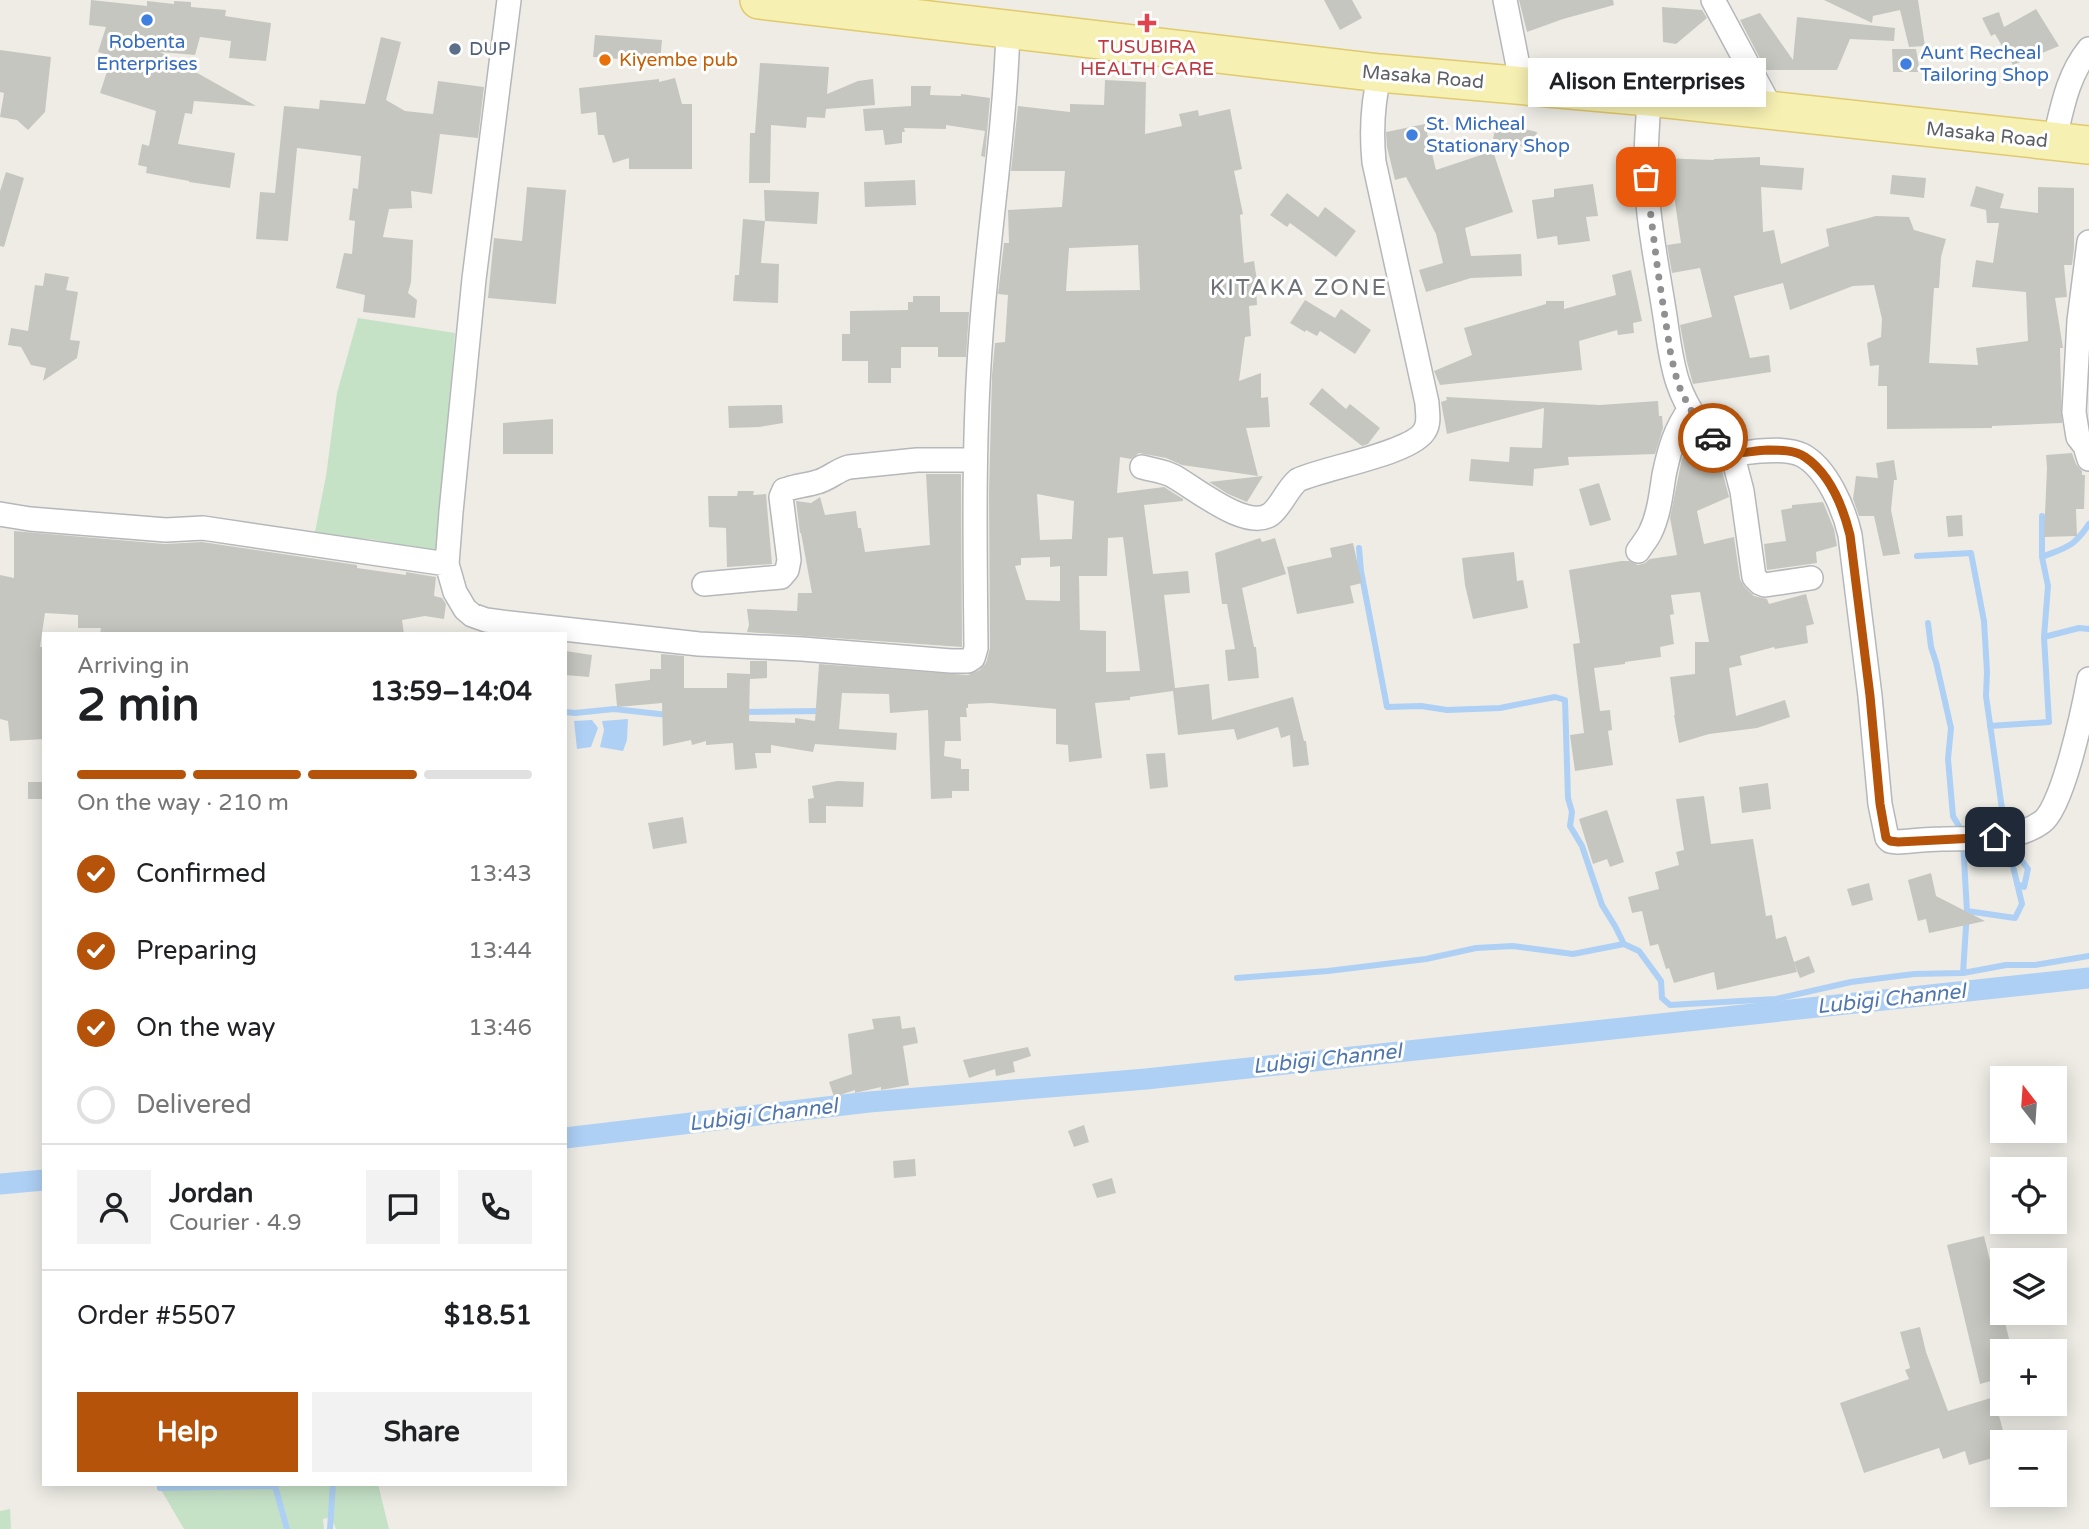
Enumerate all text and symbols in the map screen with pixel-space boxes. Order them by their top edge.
marker: Robenta Enterprises [139,12,155,28]
marker: TUSUBIRA HEALTH CARE [1137,13,1157,33]
place label: Robenta Enterprises [96,31,198,75]
place label: TUSUBIRA HEALTH CARE [1080,36,1214,80]
place label: DUP [469,38,511,60]
marker: DUP [447,41,463,57]
place label: Aunt Recheal Tailoring Shop [1920,42,2049,86]
place label: Kiyembe pub [619,49,738,71]
marker: Kiyembe pub [597,52,613,68]
marker: Aunt Recheal Tailoring Shop [1898,56,1914,72]
callout: Alison Enterprises [1527,58,1765,107]
street label: Masaka Road [1361,61,1485,93]
text: Alison Enterprises [1549,68,1745,96]
place label: St. Micheal Stationary Shop [1426,113,1570,157]
street label: Masaka Road [1925,118,2049,152]
marker: St. Micheal Stationary Shop [1404,127,1420,143]
pin [1616,147,1676,207]
icon: bag [1627,158,1665,196]
district label: KITAKA ZONE [1210,274,1388,302]
courier [1678,403,1748,473]
icon: car [1694,419,1732,457]
text: Arriving in [77,652,190,680]
text: 13:59–14:04 [370,676,532,707]
text: 2 min [77,678,200,733]
text: On the way · 210 m [77,789,289,817]
pin [1965,807,2025,867]
icon: home [1976,818,2014,856]
icon: check [77,855,115,893]
text: Confirmed [136,858,266,889]
text: 13:43 [468,860,532,888]
icon: check [77,932,115,970]
text: Preparing [136,935,257,966]
text: 13:44 [468,937,532,965]
water label: Lubigi Channel [1816,978,1969,1019]
icon: check [77,1009,115,1047]
text: On the way [136,1012,276,1043]
text: 13:46 [468,1014,532,1042]
water label: Lubigi Channel [1252,1038,1405,1079]
north arrow [1990,1066,2067,1143]
map controls [1990,1066,2067,1507]
text: Delivered [136,1089,252,1120]
water label: Lubigi Channel [687,1093,841,1136]
button: locate [1990,1157,2067,1234]
button: person [77,1170,151,1244]
button: chat [366,1170,440,1244]
button: phone [458,1170,532,1244]
text: Jordan [169,1178,253,1209]
text: Courier · 4.9 [169,1209,302,1237]
button: layers [1990,1248,2067,1325]
text: Order #5507 [77,1300,237,1331]
text: $18.51 [444,1300,532,1331]
button: + [1990,1339,2067,1416]
button: Help [77,1392,298,1472]
button: Share [312,1392,532,1472]
button: − [1990,1430,2067,1507]

